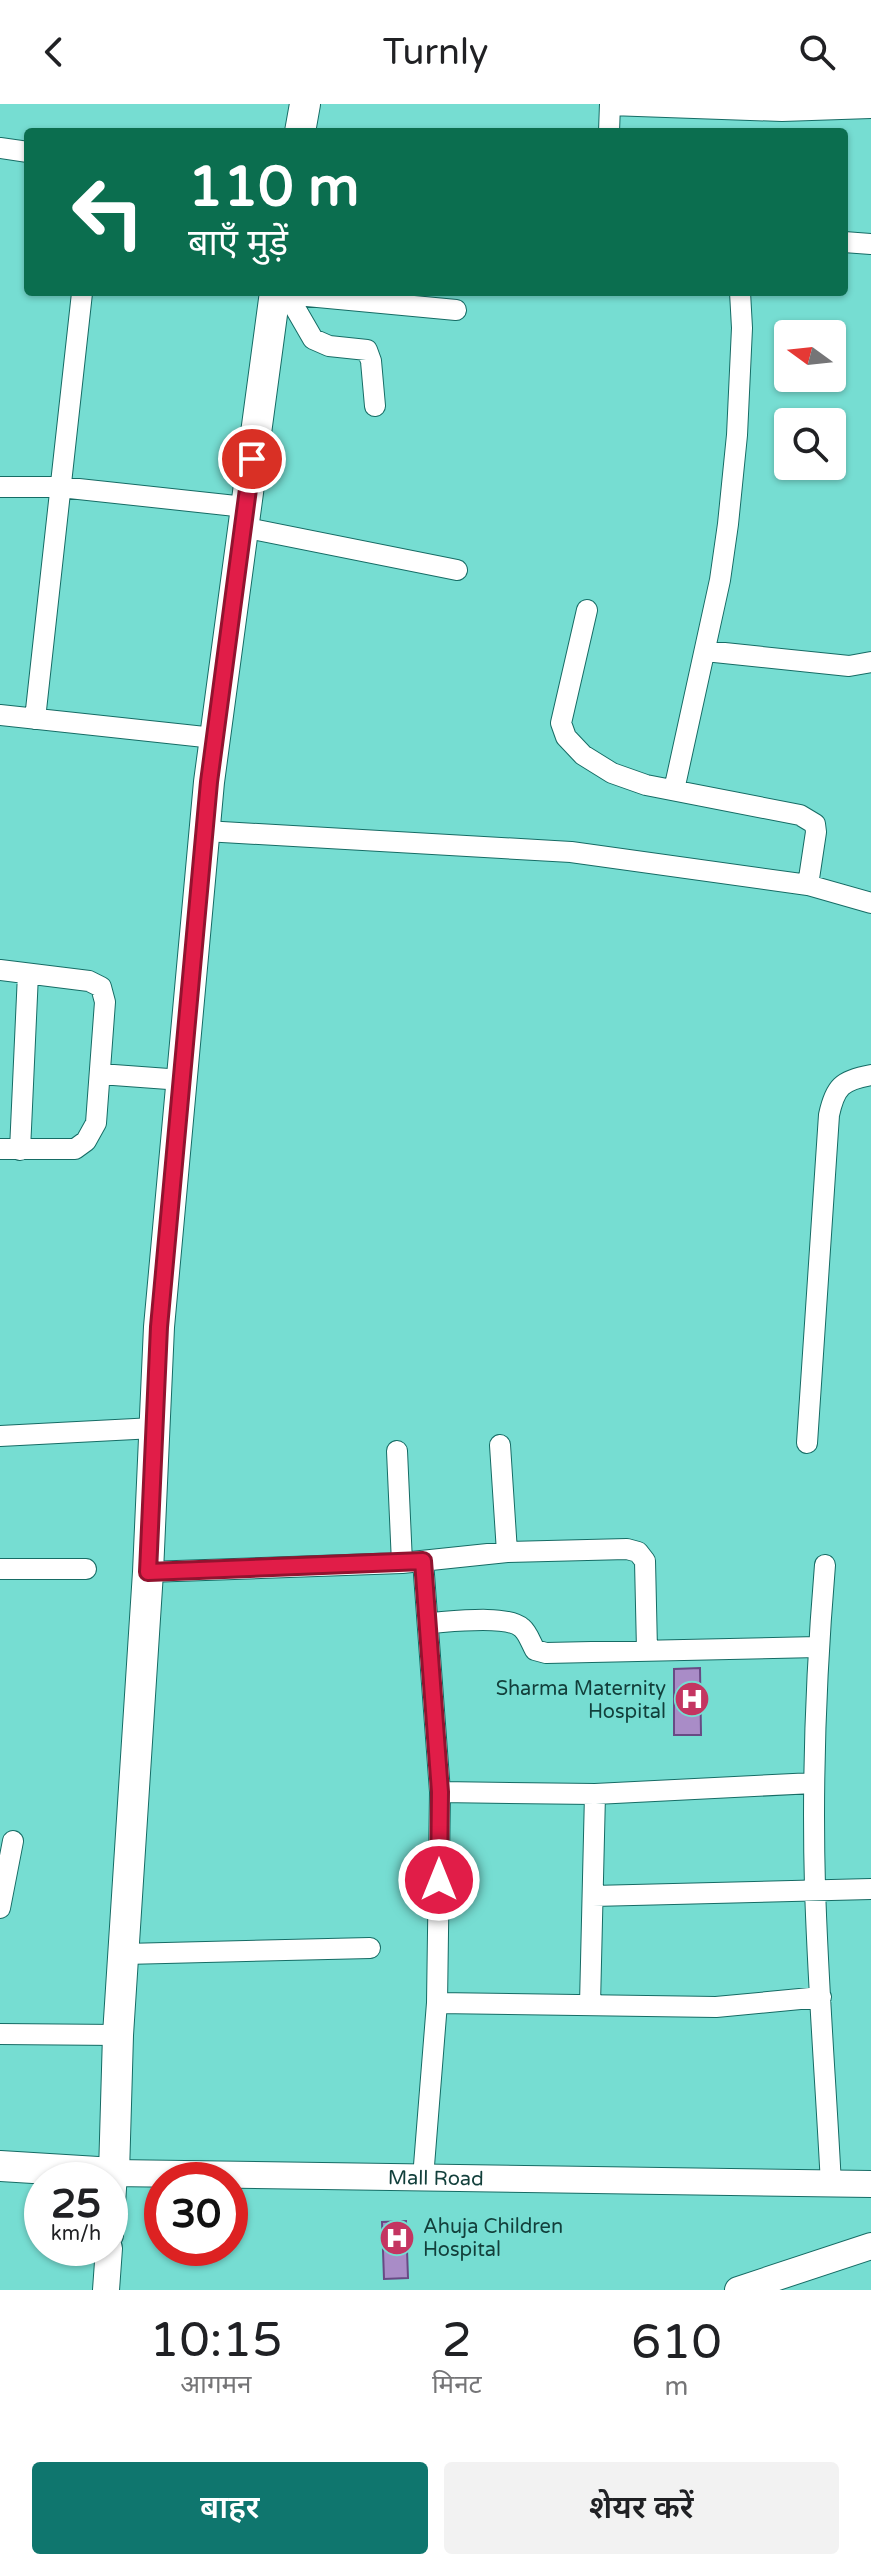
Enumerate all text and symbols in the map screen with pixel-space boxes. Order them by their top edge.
icon: back [32,30,76,74]
icon: search [795,30,839,74]
text: Turnly [383,31,488,74]
text: 110 m [188,154,359,221]
icon: left [56,160,160,264]
text: बाएँ मुड़ें [188,222,288,265]
north arrow [774,320,846,392]
map controls [774,320,846,480]
button: search [774,408,846,480]
pin [218,425,286,493]
icon: arrive [230,437,274,481]
place label: Sharma Maternity Hospital [496,1677,666,1724]
hospital icon: Sharma Maternity Hospital [673,1680,711,1718]
position arrow [397,1838,481,1922]
speed limit sign: 30 [144,2162,248,2266]
street label: Mall Road [388,2166,484,2191]
text: 25 [51,2180,101,2228]
place label: Ahuja Children Hospital [423,2215,563,2262]
hospital icon: Ahuja Children Hospital [378,2219,416,2257]
text: km/h [51,2222,101,2246]
text: 10:15 [149,2312,282,2370]
text: 2 [442,2312,472,2370]
text: 610 [631,2314,722,2372]
text: आगमन [180,2369,252,2400]
text: मिनट [432,2369,482,2400]
text: m [664,2371,688,2402]
button: बाहर [32,2462,428,2554]
button: शेयर करें [444,2462,839,2554]

